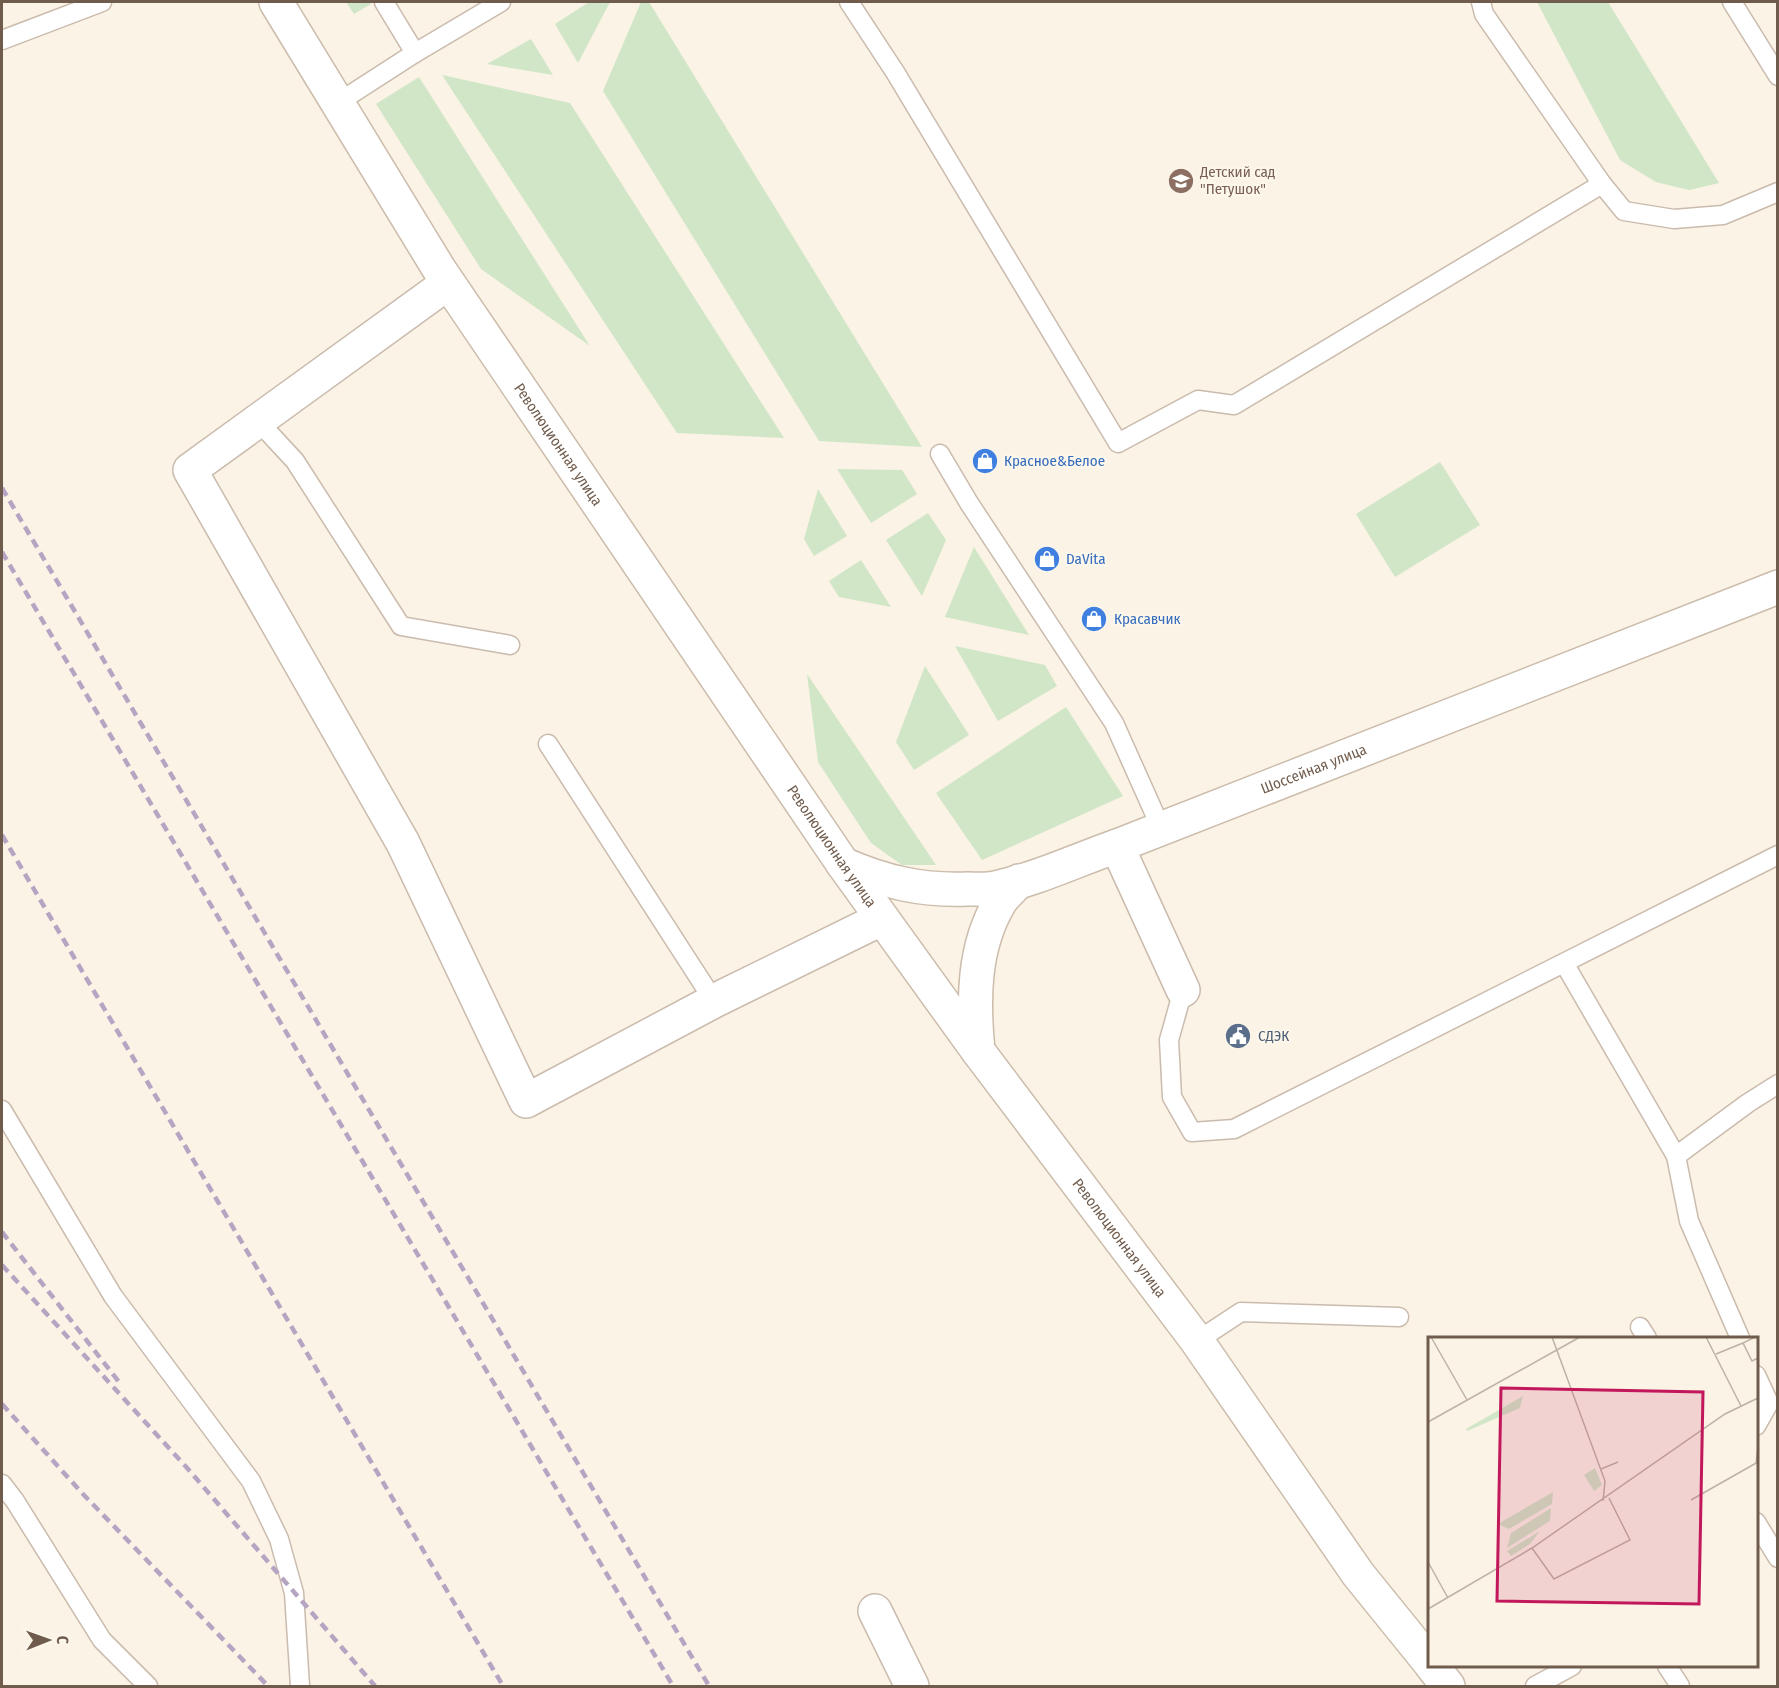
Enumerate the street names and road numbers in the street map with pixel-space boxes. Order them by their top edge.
street label: Революционная улица [510,380,606,509]
street label: Шоссейная улица [1258,740,1369,798]
street label: Революционная улица [783,782,880,911]
street label: Революционная улица [1069,1175,1170,1301]

